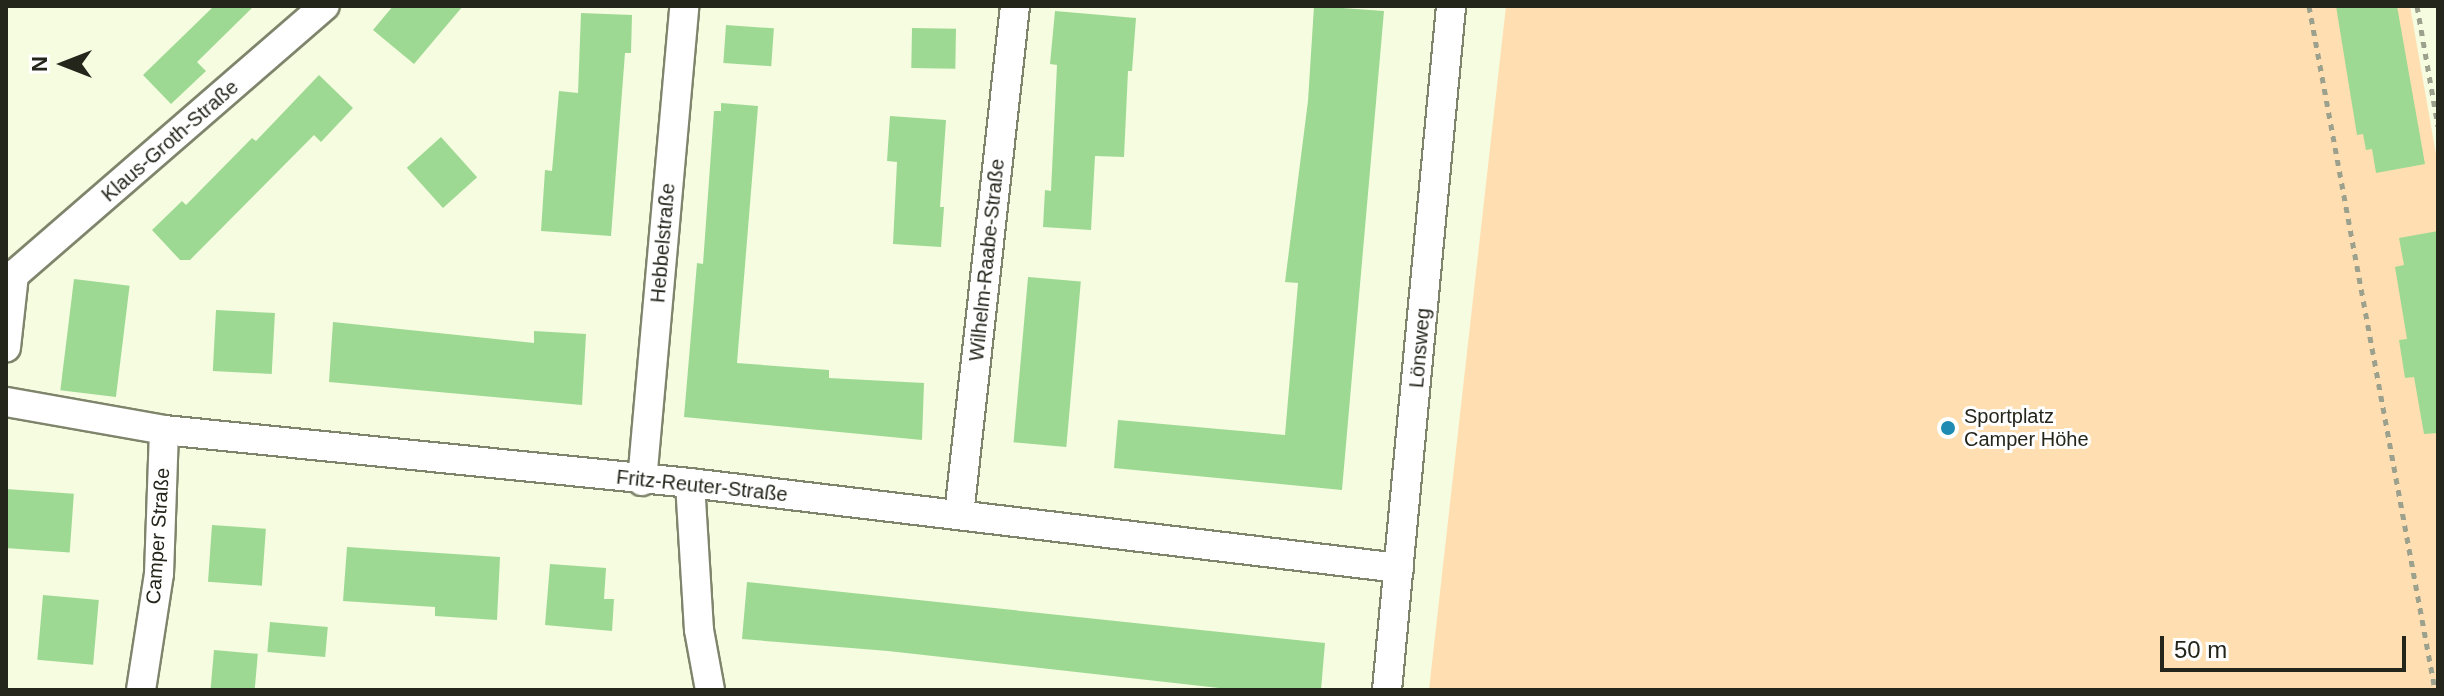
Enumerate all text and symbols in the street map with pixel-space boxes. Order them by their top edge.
north arrow [24,24,104,104]
text: N [27,56,52,72]
street label: Klaus-Groth-Straße [97,75,243,207]
street label: Wilhelm-Raabe-Straße [964,158,1010,362]
street label: Hebbelstraße [646,182,680,304]
street label: Lönsweg [1405,307,1435,389]
place label: Sportplatz Camper Höhe [1964,404,2089,451]
marker: Sportplatz Camper Höhe [1939,419,1957,437]
street label: Fritz-Reuter-Straße [615,465,789,507]
street label: Camper Straße [141,467,175,605]
scale bar [2164,620,2410,670]
text: 50 m [2174,636,2227,663]

